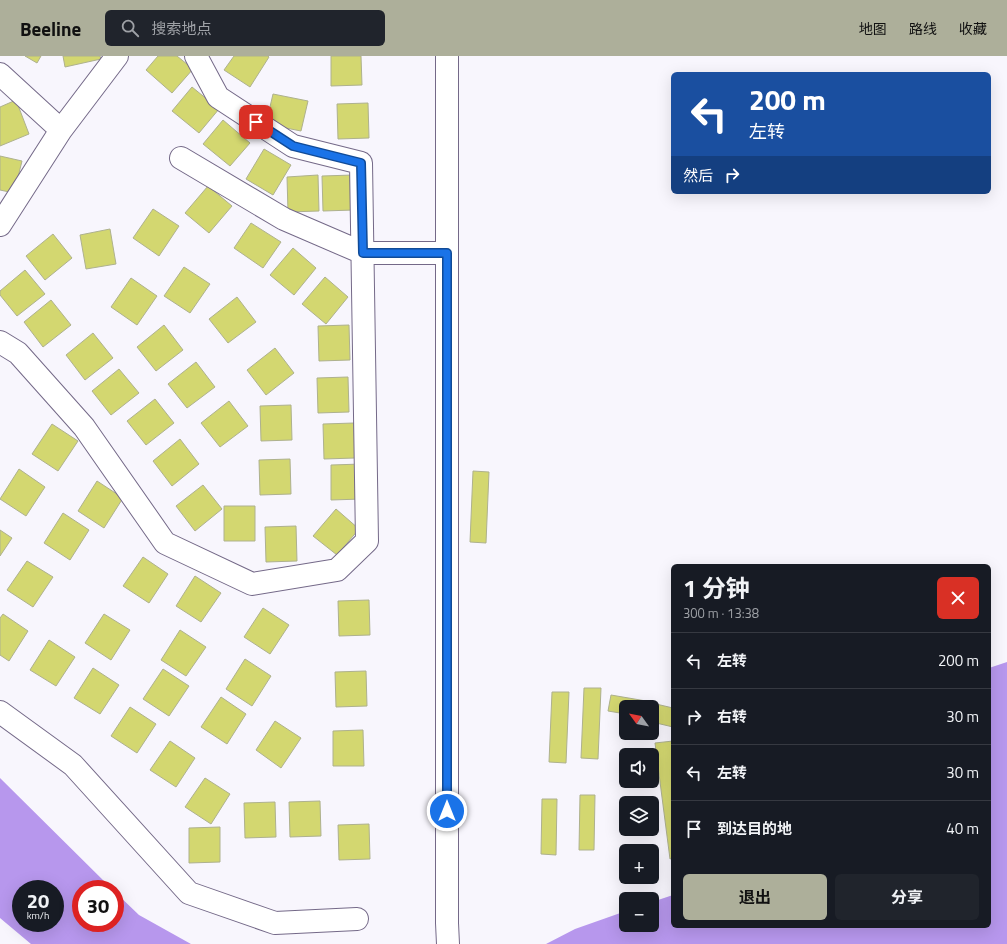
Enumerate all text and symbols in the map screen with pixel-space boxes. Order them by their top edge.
search box [105,10,385,46]
text: Beeline [20,14,81,43]
icon: search [119,17,141,39]
text: 搜索地点 [151,17,211,40]
text: 地图 [859,18,887,39]
text: 路线 [909,18,937,39]
text: 收藏 [959,18,987,39]
text: 200 m [749,78,826,121]
icon: left [683,88,735,140]
pin [239,105,273,139]
icon: arrive [245,111,267,133]
text: 左转 [749,118,785,145]
text: 然后 [683,164,713,187]
icon: right [721,164,743,186]
text: 1 分钟 [683,570,750,606]
button: close [937,577,979,619]
text: 300 m · 13:38 [683,603,759,623]
text: 左转 [717,649,747,672]
text: 200 m [938,649,979,672]
icon: left [683,650,705,672]
north arrow [619,700,659,740]
map controls [619,700,659,932]
text: 右转 [717,705,747,728]
text: 30 m [946,705,979,728]
icon: right [683,706,705,728]
button: sound [619,748,659,788]
text: 左转 [717,761,747,784]
text: 30 m [946,761,979,784]
icon: left [683,762,705,784]
position arrow [426,790,468,832]
button: layers [619,796,659,836]
text: 到达目的地 [717,817,792,840]
text: 40 m [946,817,979,840]
icon: arrive [683,818,705,840]
button: + [619,844,659,884]
button: 退出 [683,874,827,920]
button: 分享 [835,874,979,920]
speed limit sign: 30 [72,880,124,932]
text: 20 [27,885,49,916]
button: − [619,892,659,932]
text: km/h [27,908,49,923]

